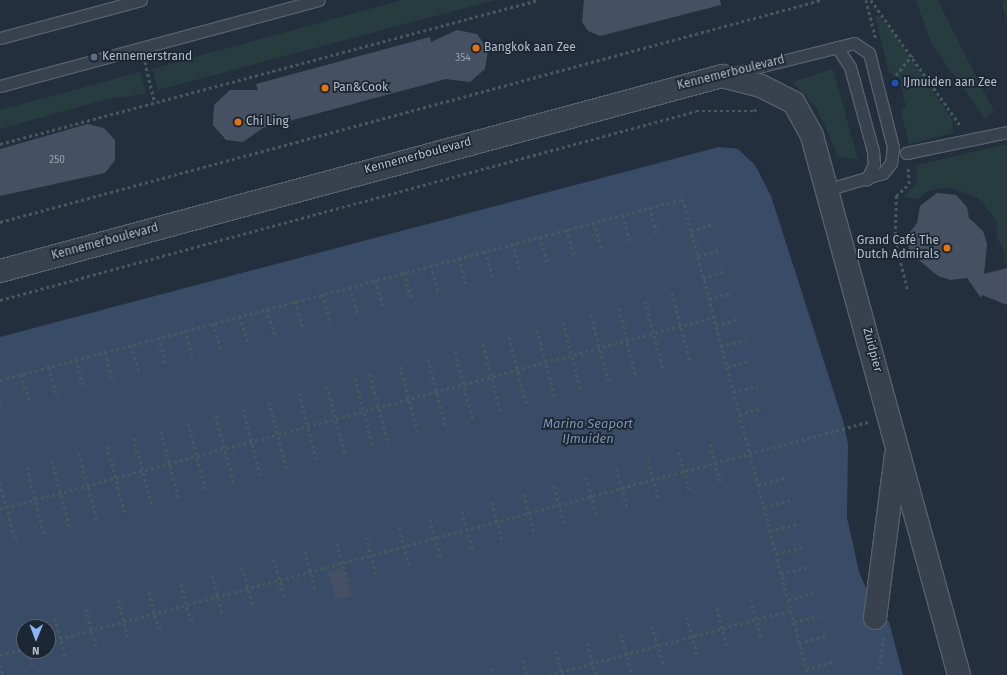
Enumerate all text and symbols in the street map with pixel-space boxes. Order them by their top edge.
place label: Bangkok aan Zee [484,41,576,55]
marker: Bangkok aan Zee [471,43,481,53]
place label: Kennemerstrand [102,50,192,64]
marker: Kennemerstrand [89,52,99,62]
house number: 354 [455,53,471,65]
street label: Kennemerboulevard [676,53,786,93]
place label: IJmuiden aan Zee [903,76,997,90]
marker: IJmuiden aan Zee [890,78,900,88]
place label: Pan&Cook [333,81,388,95]
marker: Pan&Cook [320,83,330,93]
place label: Chi Ling [246,115,289,129]
marker: Chi Ling [233,117,243,127]
street label: Kennemerboulevard [363,135,473,177]
house number: 250 [49,155,65,167]
street label: Kennemerboulevard [50,221,160,263]
place label: Grand Café The Dutch Admirals [857,234,939,262]
marker: Grand Café The Dutch Admirals [942,243,952,253]
street label: Zuidpier [859,326,885,374]
water label: Marina Seaport IJmuiden [543,417,633,448]
north arrow [16,619,56,659]
text: N [32,644,40,657]

